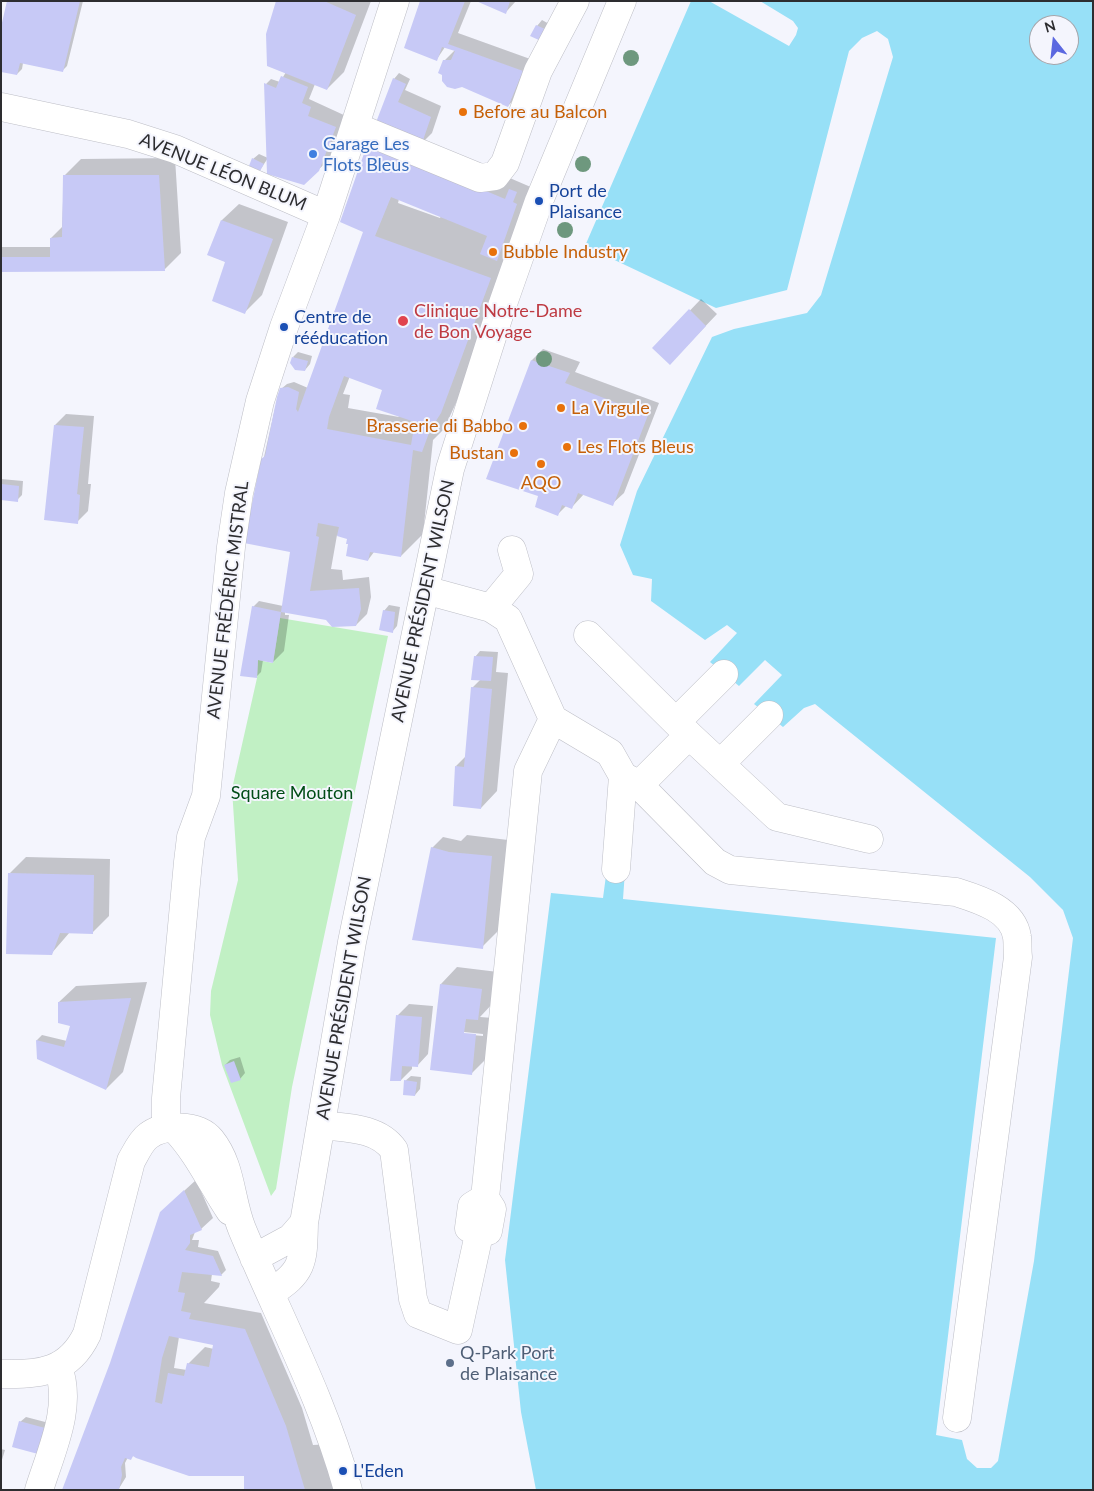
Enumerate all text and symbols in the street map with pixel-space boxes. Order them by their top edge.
north arrow [1029,15,1079,65]
text: N [1042,16,1058,36]
place label: Before au Balcon [473,101,607,123]
marker: Before au Balcon [457,106,469,118]
street label: AVENUE LÉON BLUM [136,129,310,215]
place label: Garage Les Flots Bleus [323,133,410,176]
marker: Garage Les Flots Bleus [307,148,319,160]
place label: Port de Plaisance [549,180,622,222]
marker: Port de Plaisance [533,195,545,207]
place label: Bubble Industry [503,241,628,263]
marker: Bubble Industry [487,246,499,258]
place label: Clinique Notre-Dame de Bon Voyage [414,300,582,342]
place label: Centre de rééducation [294,306,388,348]
marker: Clinique Notre-Dame de Bon Voyage [396,314,410,328]
marker: Centre de rééducation [278,321,290,333]
place label: La Virgule [571,397,650,419]
marker: La Virgule [555,402,567,414]
place label: Brasserie di Babbo [366,415,513,437]
marker: Brasserie di Babbo [517,420,529,432]
place label: Les Flots Bleus [577,436,694,458]
marker: Les Flots Bleus [561,441,573,453]
place label: Bustan [449,442,504,464]
marker: Bustan [508,447,520,459]
marker: AQO [535,458,547,470]
place label: AQO [521,472,561,494]
street label: AVENUE PRÉSIDENT WILSON [387,478,459,724]
street label: AVENUE FRÉDÉRIC MISTRAL [203,480,253,720]
park label: Square Mouton [231,782,353,804]
street label: AVENUE PRÉSIDENT WILSON [312,875,376,1121]
place label: Q-Park Port de Plaisance [460,1342,557,1385]
marker: Q-Park Port de Plaisance [444,1357,456,1369]
place label: L'Eden [353,1460,404,1482]
marker: L'Eden [337,1465,349,1477]

